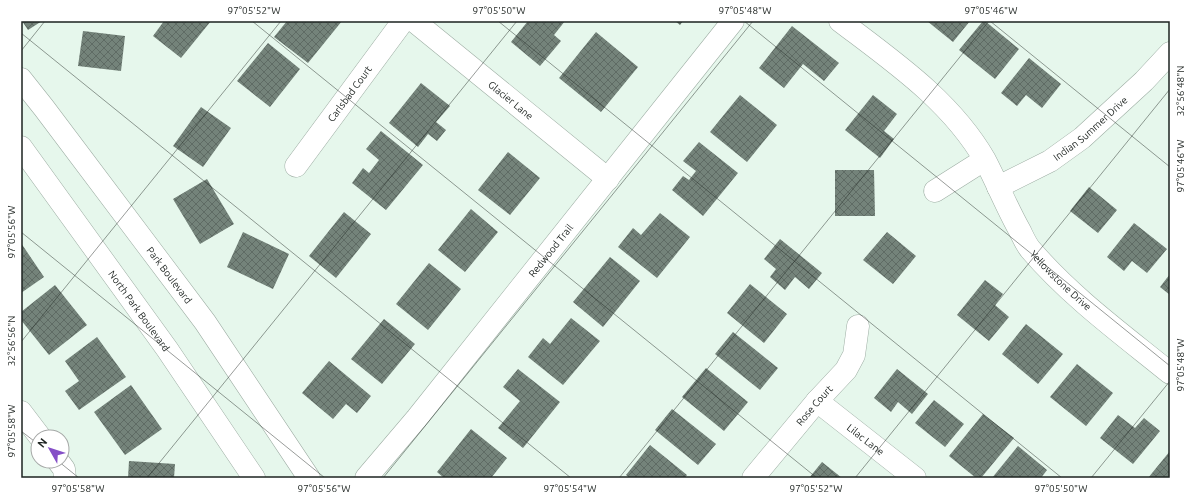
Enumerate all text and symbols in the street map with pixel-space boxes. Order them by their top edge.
text: 97°05'52"W [228,5,280,16]
text: 97°05'50"W [473,5,525,16]
text: 97°05'48"W [719,5,771,16]
text: 97°05'46"W [965,5,1017,16]
street label: Carlsbad Court [325,63,374,124]
text: 32°56'48"N [1175,66,1186,116]
street label: Glacier Lane [486,78,536,121]
street label: Indian Summer Drive [1051,94,1129,162]
text: 97°05'46"W [1175,140,1186,192]
text: 97°05'56"W [6,206,17,258]
street label: Redwood Trail [526,221,575,279]
street label: Park Boulevard [145,245,195,306]
street label: Yellowstone Drive [1028,248,1094,312]
street label: North Park Boulevard [107,268,172,353]
text: 32°56'56"N [6,316,17,366]
text: 97°05'48"W [1175,339,1186,391]
street label: Rose Court [794,383,835,428]
text: 97°05'58"W [6,405,17,457]
street label: Lilac Lane [845,421,886,457]
north arrow [30,429,70,469]
text: N [35,436,49,450]
text: 97°05'58"W [52,483,104,494]
text: 97°05'56"W [298,483,350,494]
text: 97°05'54"W [544,483,596,494]
text: 97°05'52"W [790,483,842,494]
text: 97°05'50"W [1035,483,1087,494]

